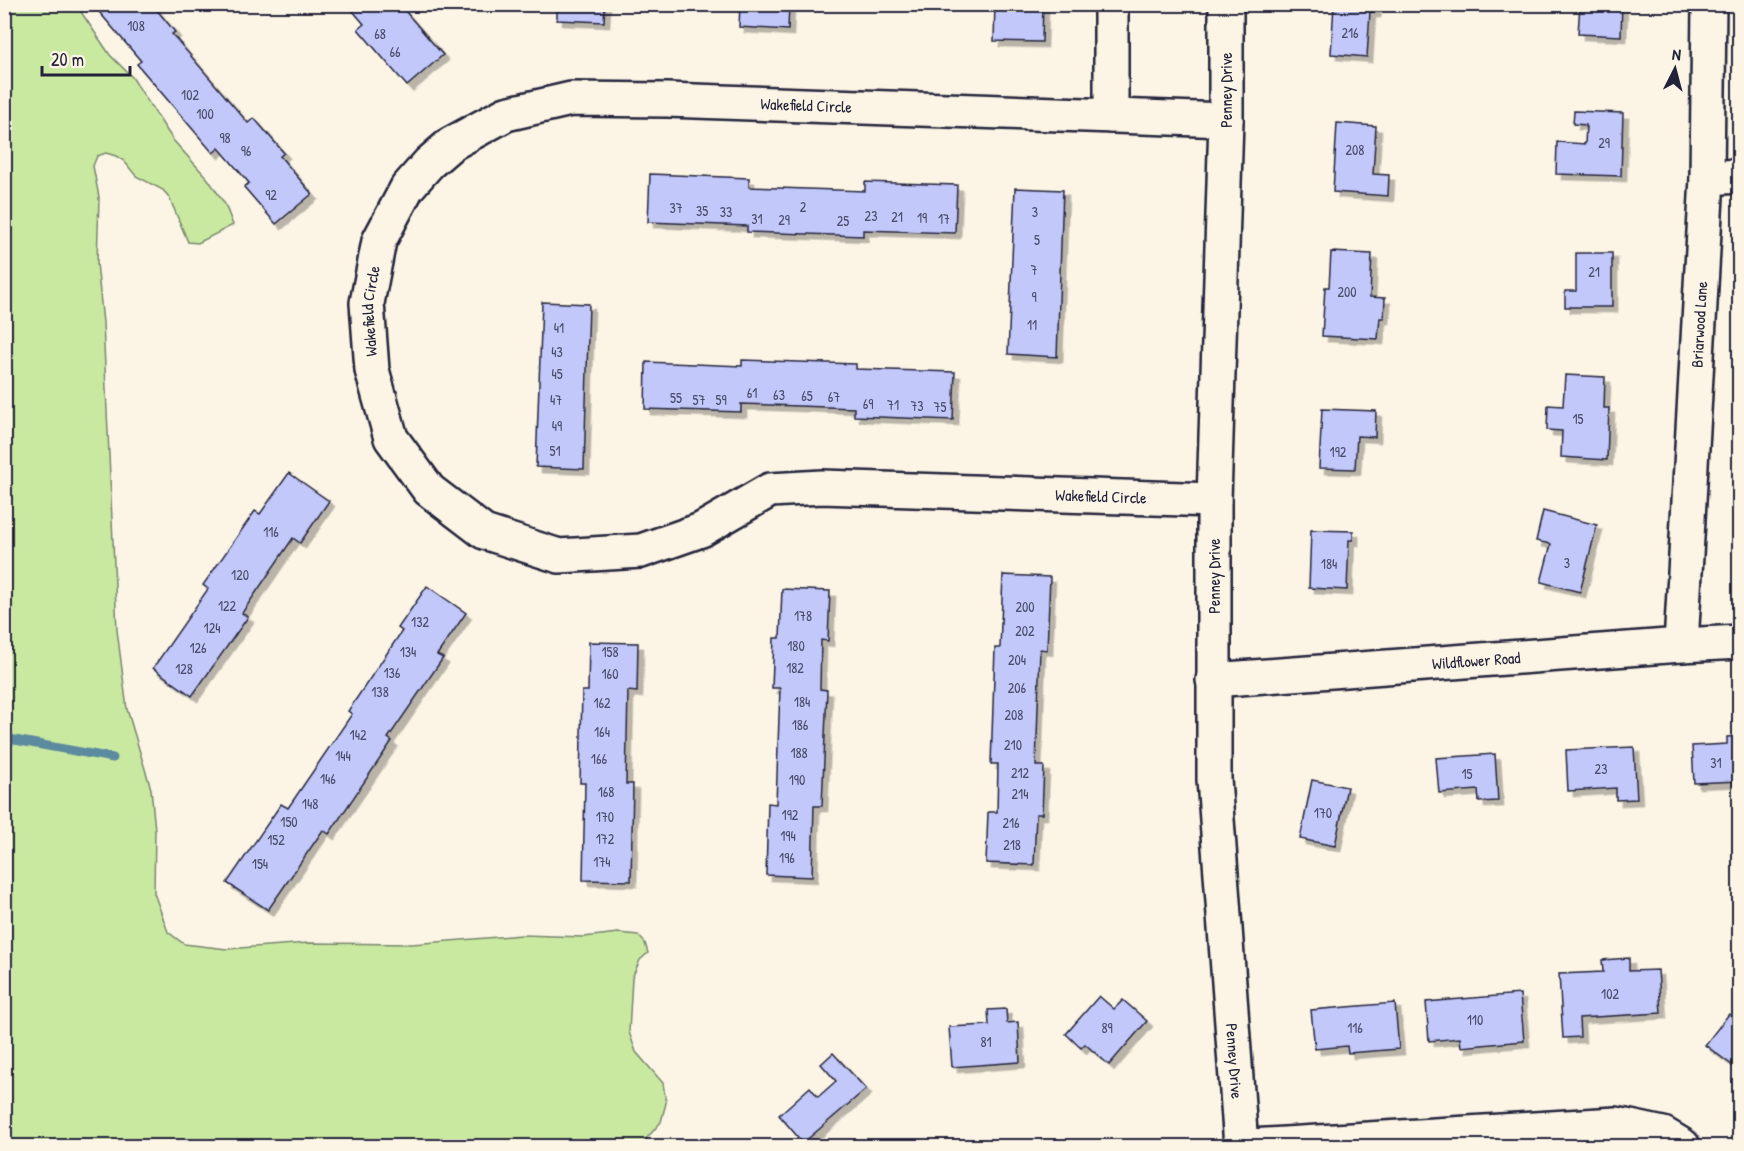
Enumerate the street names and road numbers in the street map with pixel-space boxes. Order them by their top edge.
street label: Penney Drive [1215,52,1237,128]
street label: Wakefield Circle [760,92,853,118]
street label: Wakefield Circle [356,263,385,357]
street label: Briarwood Lane [1685,280,1712,368]
street label: Wakefield Circle [1055,483,1148,509]
street label: Penney Drive [1203,538,1225,614]
street label: Wildflower Road [1431,646,1521,675]
street label: Penney Drive [1221,1023,1249,1100]

